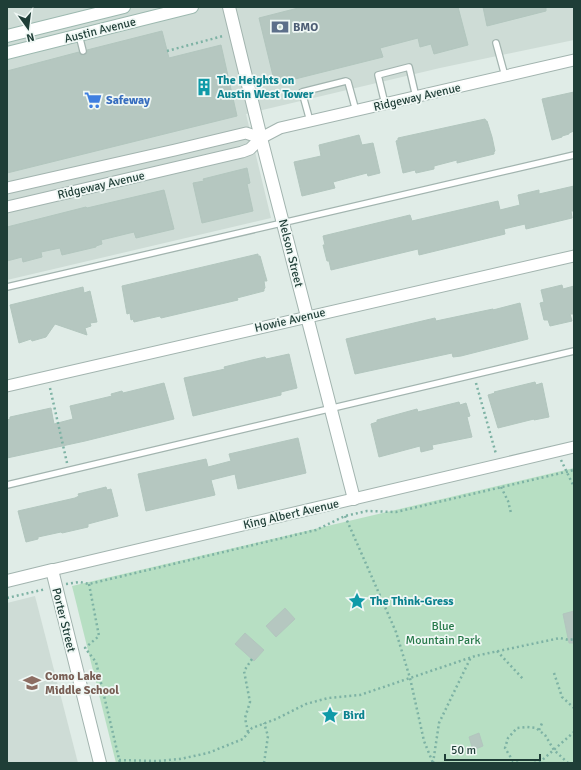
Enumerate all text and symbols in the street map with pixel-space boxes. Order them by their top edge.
north arrow [8,8,48,48]
street label: Austin Avenue [63,14,137,47]
bank icon: BMO [270,17,290,37]
place label: BMO [293,20,318,35]
text: N [25,30,36,44]
place label: The Heights on Austin West Tower [217,73,314,102]
building icon: The Heights on Austin West Tower [194,77,214,97]
street label: Ridgeway Avenue [372,80,462,115]
supermarket icon: Safeway [83,90,103,110]
place label: Safeway [106,93,150,108]
street label: Ridgeway Avenue [56,168,146,203]
street label: Nelson Street [275,218,306,289]
street label: Howie Avenue [253,305,327,336]
street label: King Albert Avenue [242,496,341,533]
street label: Porter Street [48,586,79,654]
place icon: The Think-Gress [347,591,367,611]
place label: The Think-Gress [370,594,454,609]
park label: Blue Mountain Park [406,619,480,648]
place label: Como Lake Middle School [45,669,119,698]
school or university icon: Como Lake Middle School [22,673,42,693]
place icon: Bird [320,705,340,725]
place label: Bird [343,708,366,723]
scale bar [445,736,540,762]
text: 50 m [451,743,476,758]

